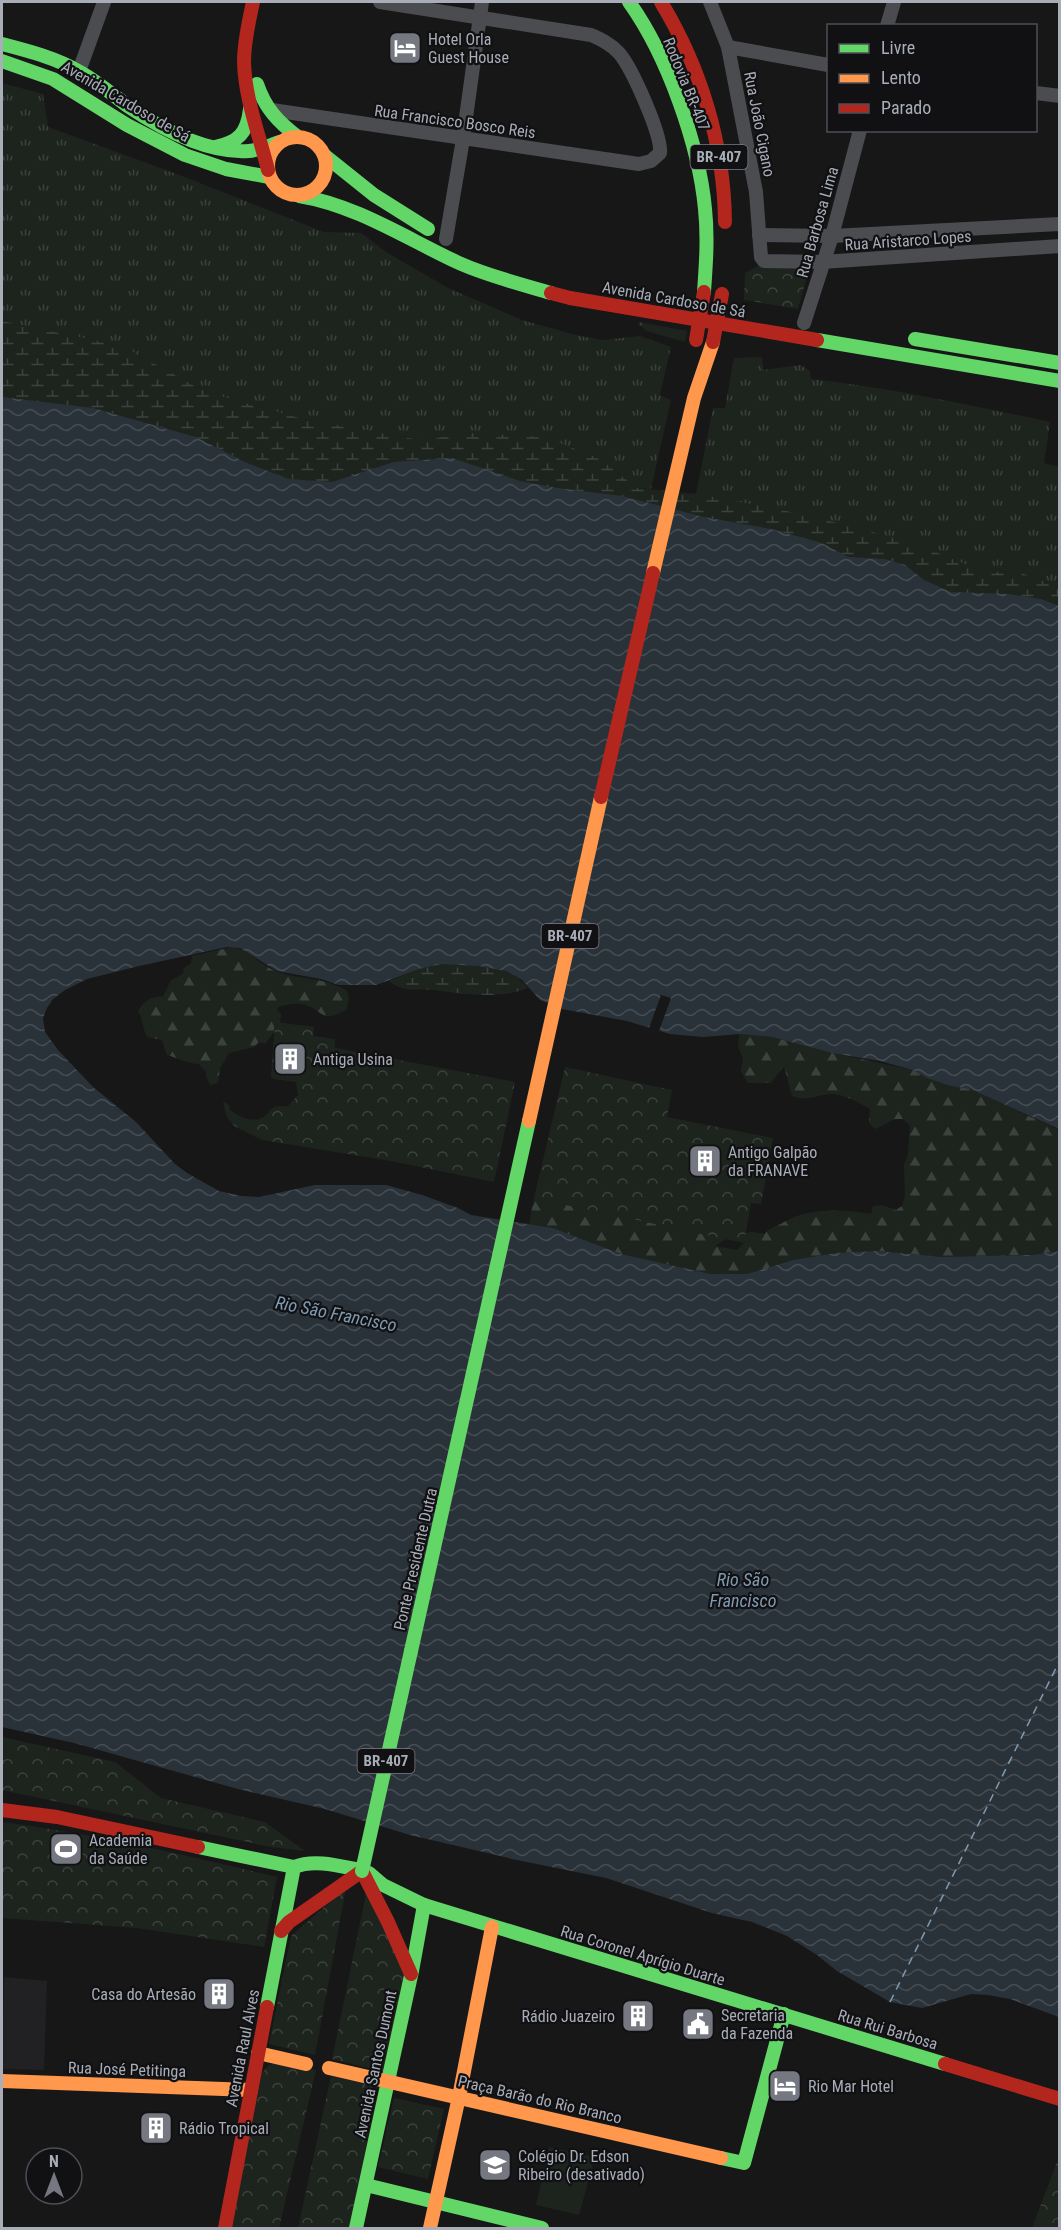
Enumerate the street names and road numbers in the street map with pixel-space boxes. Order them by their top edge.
street label: Rodovia BR-407 [659,35,714,134]
street label: Avenida Cardoso de Sá [58,57,193,146]
street label: Rua João Cigano [740,70,779,178]
street label: Rua Francisco Bosco Reis [373,101,537,142]
road number: BR-407 [690,145,748,169]
street label: Rua Barbosa Lima [793,165,842,280]
street label: Rua Aristarco Lopes [844,227,972,254]
street label: Avenida Cardoso de Sá [601,278,747,321]
road number: BR-407 [542,924,598,948]
street label: Ponte Presidente Dutra [390,1486,441,1632]
road number: BR-407 [358,1749,414,1773]
street label: Rua Coronel Aprígio Duarte [558,1921,727,1990]
street label: Avenida Raul Alves [222,1988,263,2109]
street label: Avenida Santos Dumont [351,1988,400,2140]
street label: Rua Rui Barbosa [836,2005,940,2054]
street label: Rua José Petitinga [68,2058,186,2081]
street label: Praça Barão do Rio Branco [456,2071,624,2128]

